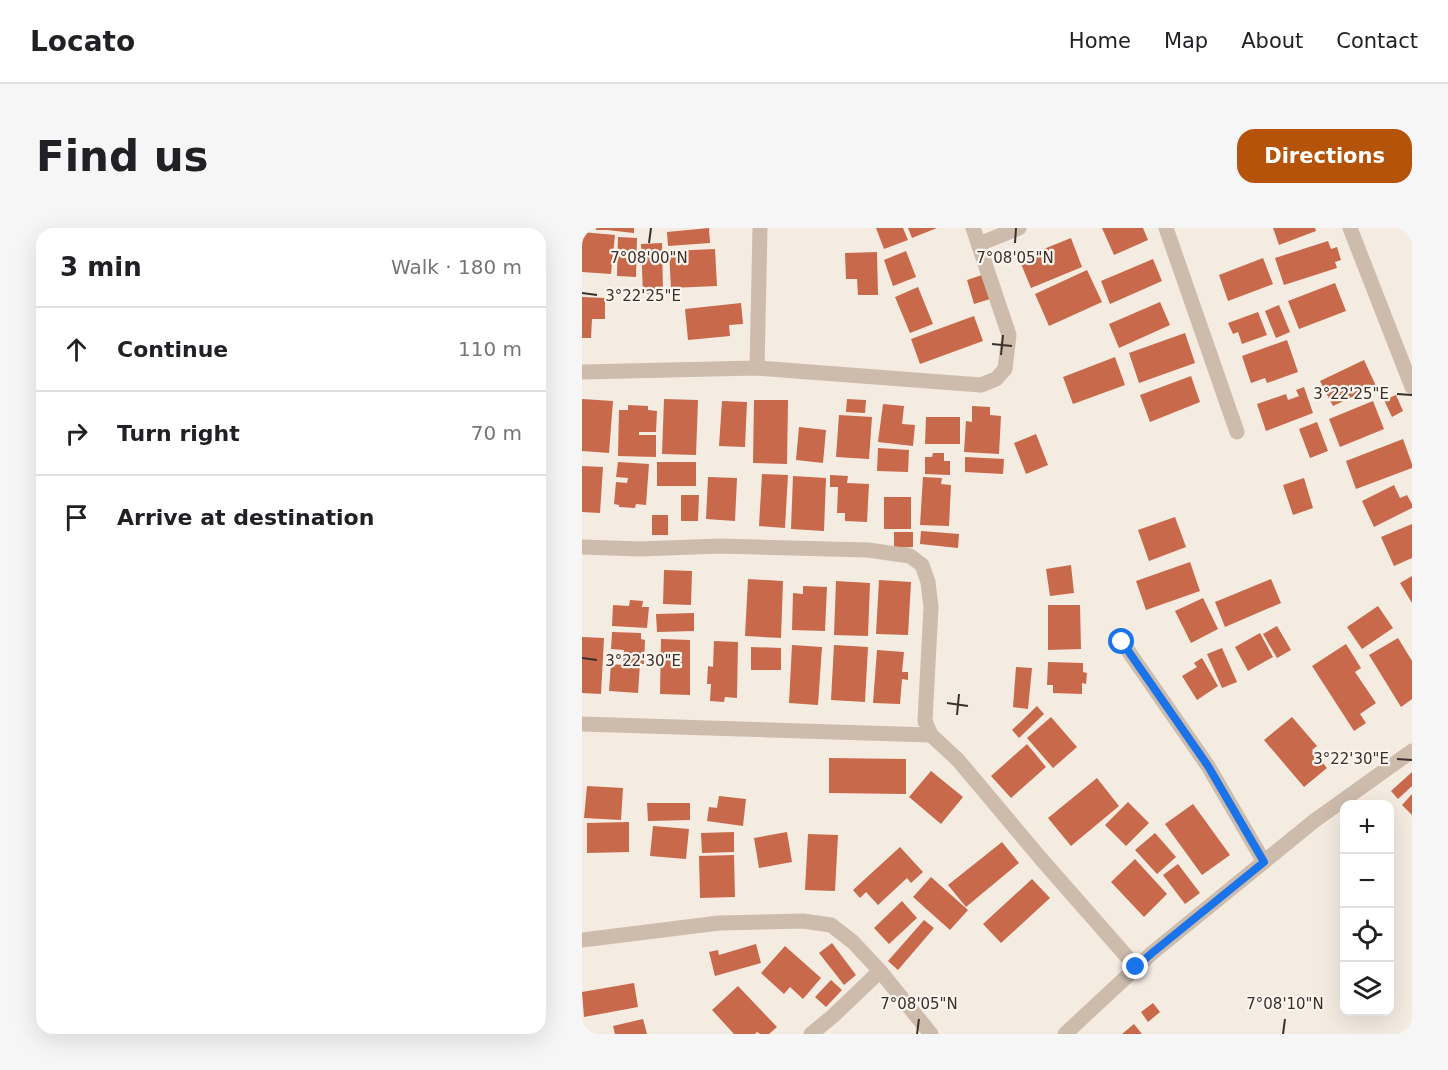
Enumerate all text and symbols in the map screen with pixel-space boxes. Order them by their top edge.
text: Locato [30,25,135,58]
text: Home [1069,29,1131,53]
text: Map [1164,29,1208,53]
text: About [1241,29,1303,53]
text: Contact [1336,29,1418,53]
button: Directions [1237,129,1412,183]
text: Find us [36,132,209,181]
text: 7°08'00"N [610,249,688,267]
text: 7°08'05"N [976,249,1054,267]
text: 3 min [60,252,142,282]
text: Walk · 180 m [391,255,522,279]
text: 3°22'25"E [605,287,681,305]
icon: ahead [60,333,93,366]
text: Continue [117,337,228,362]
text: 110 m [458,337,522,361]
text: 3°22'25"E [1313,385,1389,403]
icon: right [60,417,93,450]
text: Turn right [117,421,240,446]
text: 70 m [471,421,522,445]
icon: arrive [60,501,93,534]
text: Arrive at destination [117,505,374,530]
route start [1108,628,1134,654]
text: 3°22'30"E [605,652,681,670]
text: 3°22'30"E [1313,750,1389,768]
map controls [1340,800,1394,1016]
button: + [1340,800,1394,854]
button: − [1340,854,1394,908]
button: locate [1340,908,1394,962]
route end [1122,953,1148,979]
button: layers [1340,962,1394,1016]
text: 7°08'05"N [880,995,958,1013]
text: 7°08'10"N [1246,995,1324,1013]

